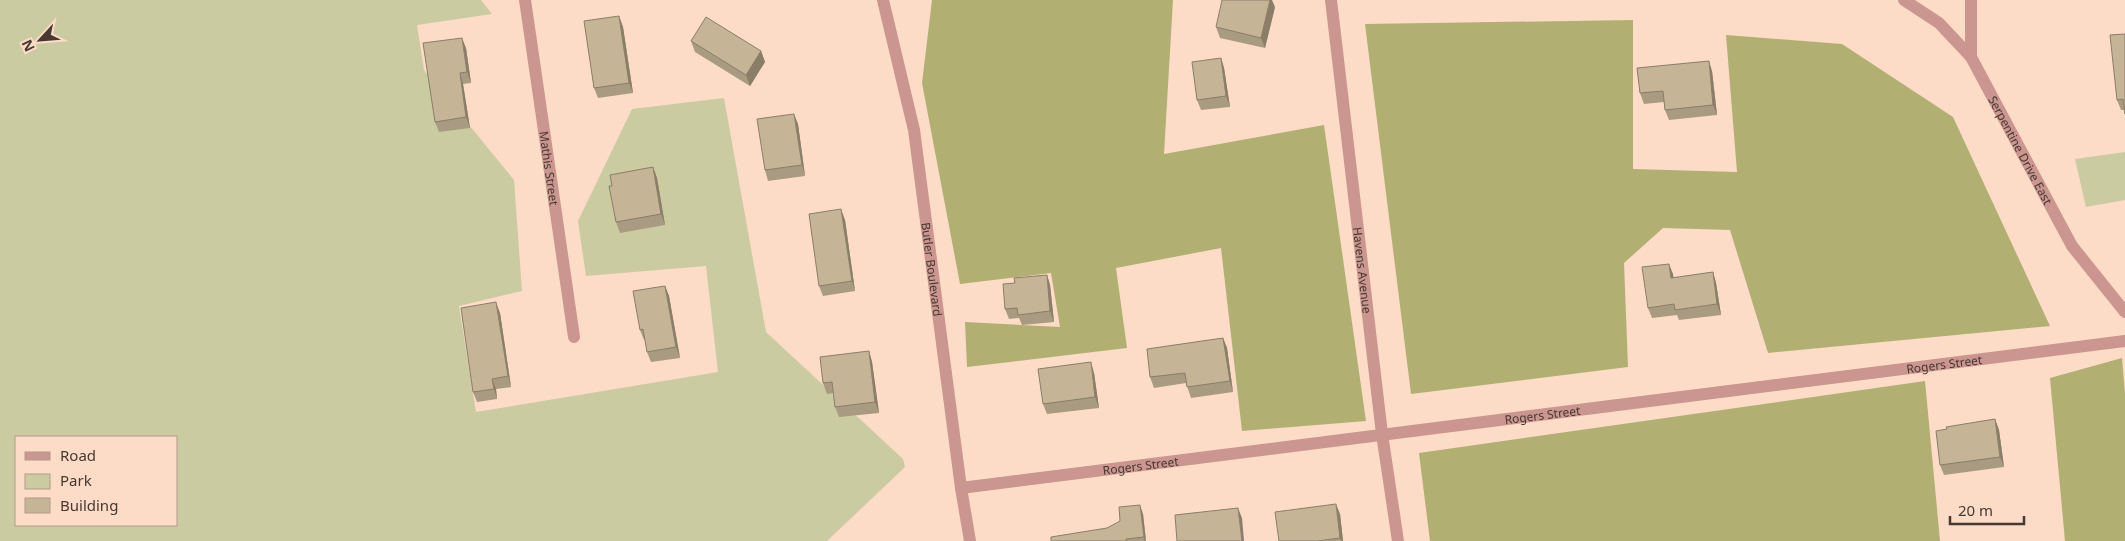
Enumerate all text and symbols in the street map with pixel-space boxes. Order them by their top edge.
north arrow [15,15,65,65]
text: N [17,37,39,55]
street label: Serpentine Drive East [1985,93,2057,208]
street label: Mathis Street [536,130,563,207]
street label: Butler Boulevard [918,221,947,317]
street label: Havens Avenue [1349,226,1376,315]
street label: Rogers Street [1905,351,1984,377]
street label: Rogers Street [1503,401,1582,428]
legend [15,436,178,526]
text: Road [60,445,96,465]
street label: Rogers Street [1102,452,1180,479]
text: Park [60,470,92,490]
scale bar [1950,494,2024,526]
text: Building [60,495,118,515]
text: 20 m [1958,500,1993,520]

